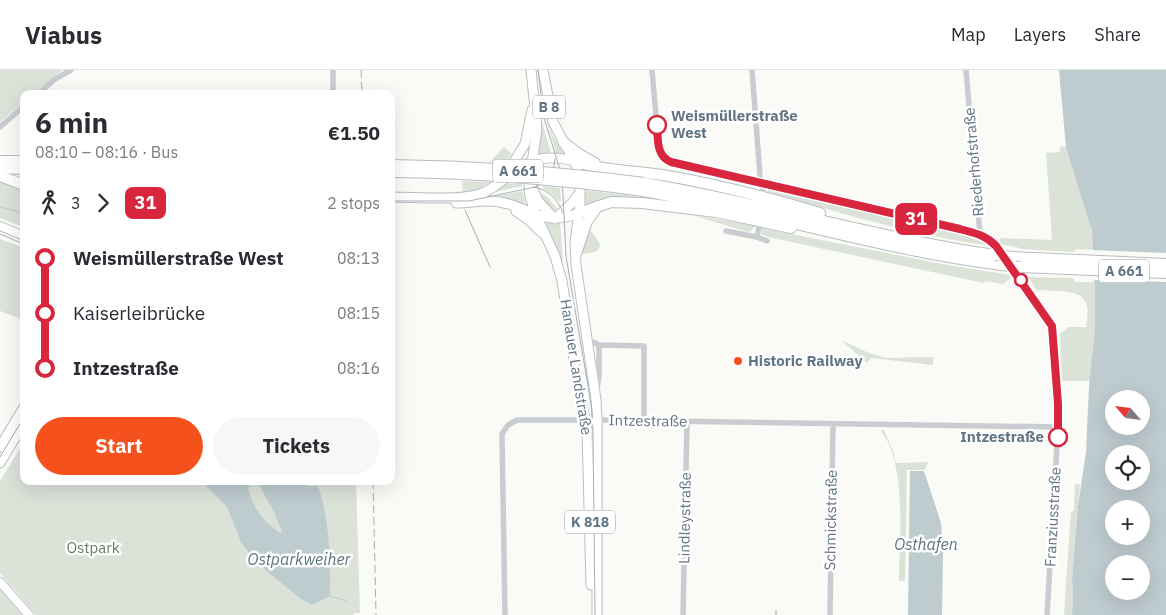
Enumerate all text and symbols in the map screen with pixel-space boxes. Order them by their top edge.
text: Viabus [25,19,102,51]
text: Map [951,23,986,46]
text: Layers [1014,23,1066,46]
text: Share [1094,23,1141,46]
road number: B 8 [533,96,565,118]
text: 6 min [35,104,108,141]
place label: Weismüllerstraße West [671,106,798,142]
street label: Riederhofstraße [959,107,988,217]
marker: Weismüllerstraße West [647,115,667,135]
text: €1.50 [328,121,380,145]
text: 08:10 – 08:16 · Bus [35,142,178,162]
road number: A 661 [493,160,543,182]
icon: walk [35,189,63,217]
icon: forward [89,189,117,217]
text: 31 [135,191,156,214]
text: 3 [71,193,81,213]
text: 2 stops [327,193,380,213]
line badge: 31 [894,203,938,235]
text: 31 [905,207,927,230]
text: Weismüllerstraße West [73,246,283,270]
text: 08:13 [337,248,380,268]
road number: A 661 [1099,260,1149,282]
unlabelled marker [1014,273,1028,287]
street label: Hanauer Landstraße [556,298,597,436]
text: Kaiserleibrücke [73,301,205,325]
text: 08:15 [337,303,380,323]
place label: Historic Railway [748,351,862,370]
marker: Historic Railway [732,355,744,367]
text: Intzestraße [73,356,179,380]
text: 08:16 [337,358,380,378]
north arrow [1105,390,1150,435]
map controls [1105,390,1150,600]
street label: Intzestraße [609,410,687,431]
button: Start [35,417,203,475]
button: Tickets [213,417,380,475]
place label: Intzestraße [960,427,1044,446]
marker: Intzestraße [1048,427,1068,447]
button: locate [1105,445,1150,490]
street label: Franziusstraße [1040,466,1065,568]
street label: Schmickstraße [820,469,841,570]
street label: Lindleystraße [674,472,695,564]
button: + [1105,500,1150,545]
road number: K 818 [565,511,615,534]
water label: Osthafen [894,534,958,554]
park label: Ostpark [66,538,120,557]
water label: Ostparkweiher [248,549,352,569]
button: − [1105,555,1150,600]

